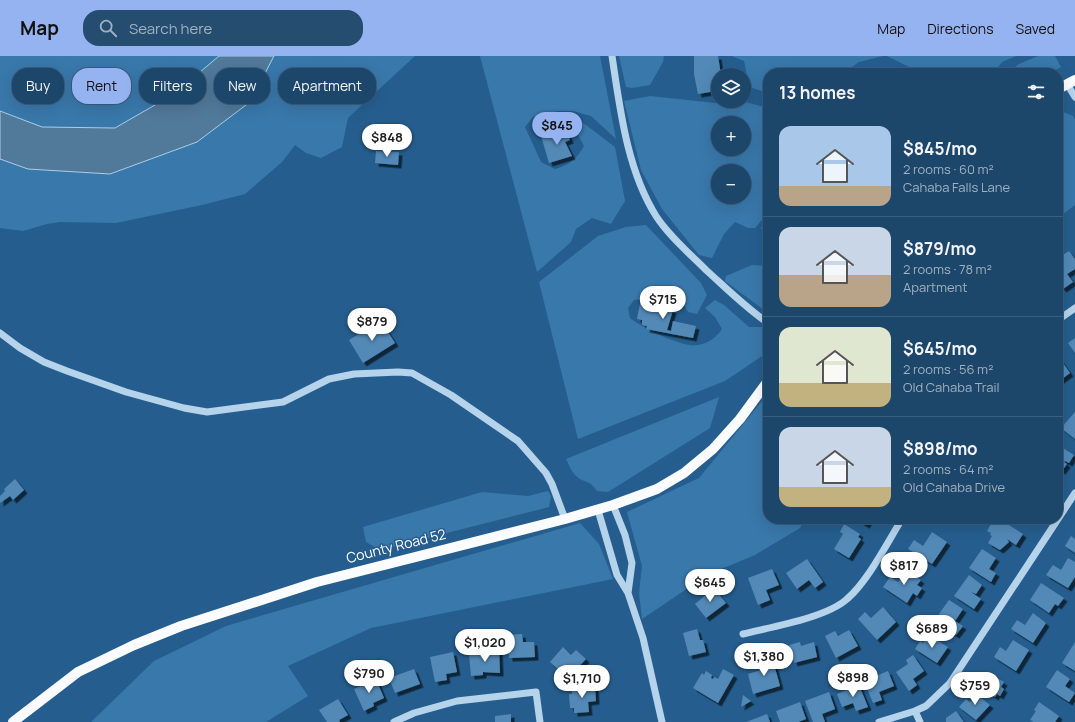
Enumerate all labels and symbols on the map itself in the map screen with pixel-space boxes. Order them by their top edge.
pin: $845 [533,112,581,146]
pin: $848 [363,124,411,158]
pin: $715 [639,286,687,320]
pin: $879 [348,308,396,342]
street label: County Road 52 [344,524,448,567]
pin: $817 [880,552,928,586]
pin: $645 [686,569,734,603]
pin: $689 [908,615,956,649]
pin: $1,020 [452,629,518,663]
pin: $1,380 [731,643,797,677]
pin: $790 [345,660,393,694]
pin: $898 [829,664,877,698]
pin: $1,710 [549,665,615,699]
pin: $759 [951,672,999,706]

